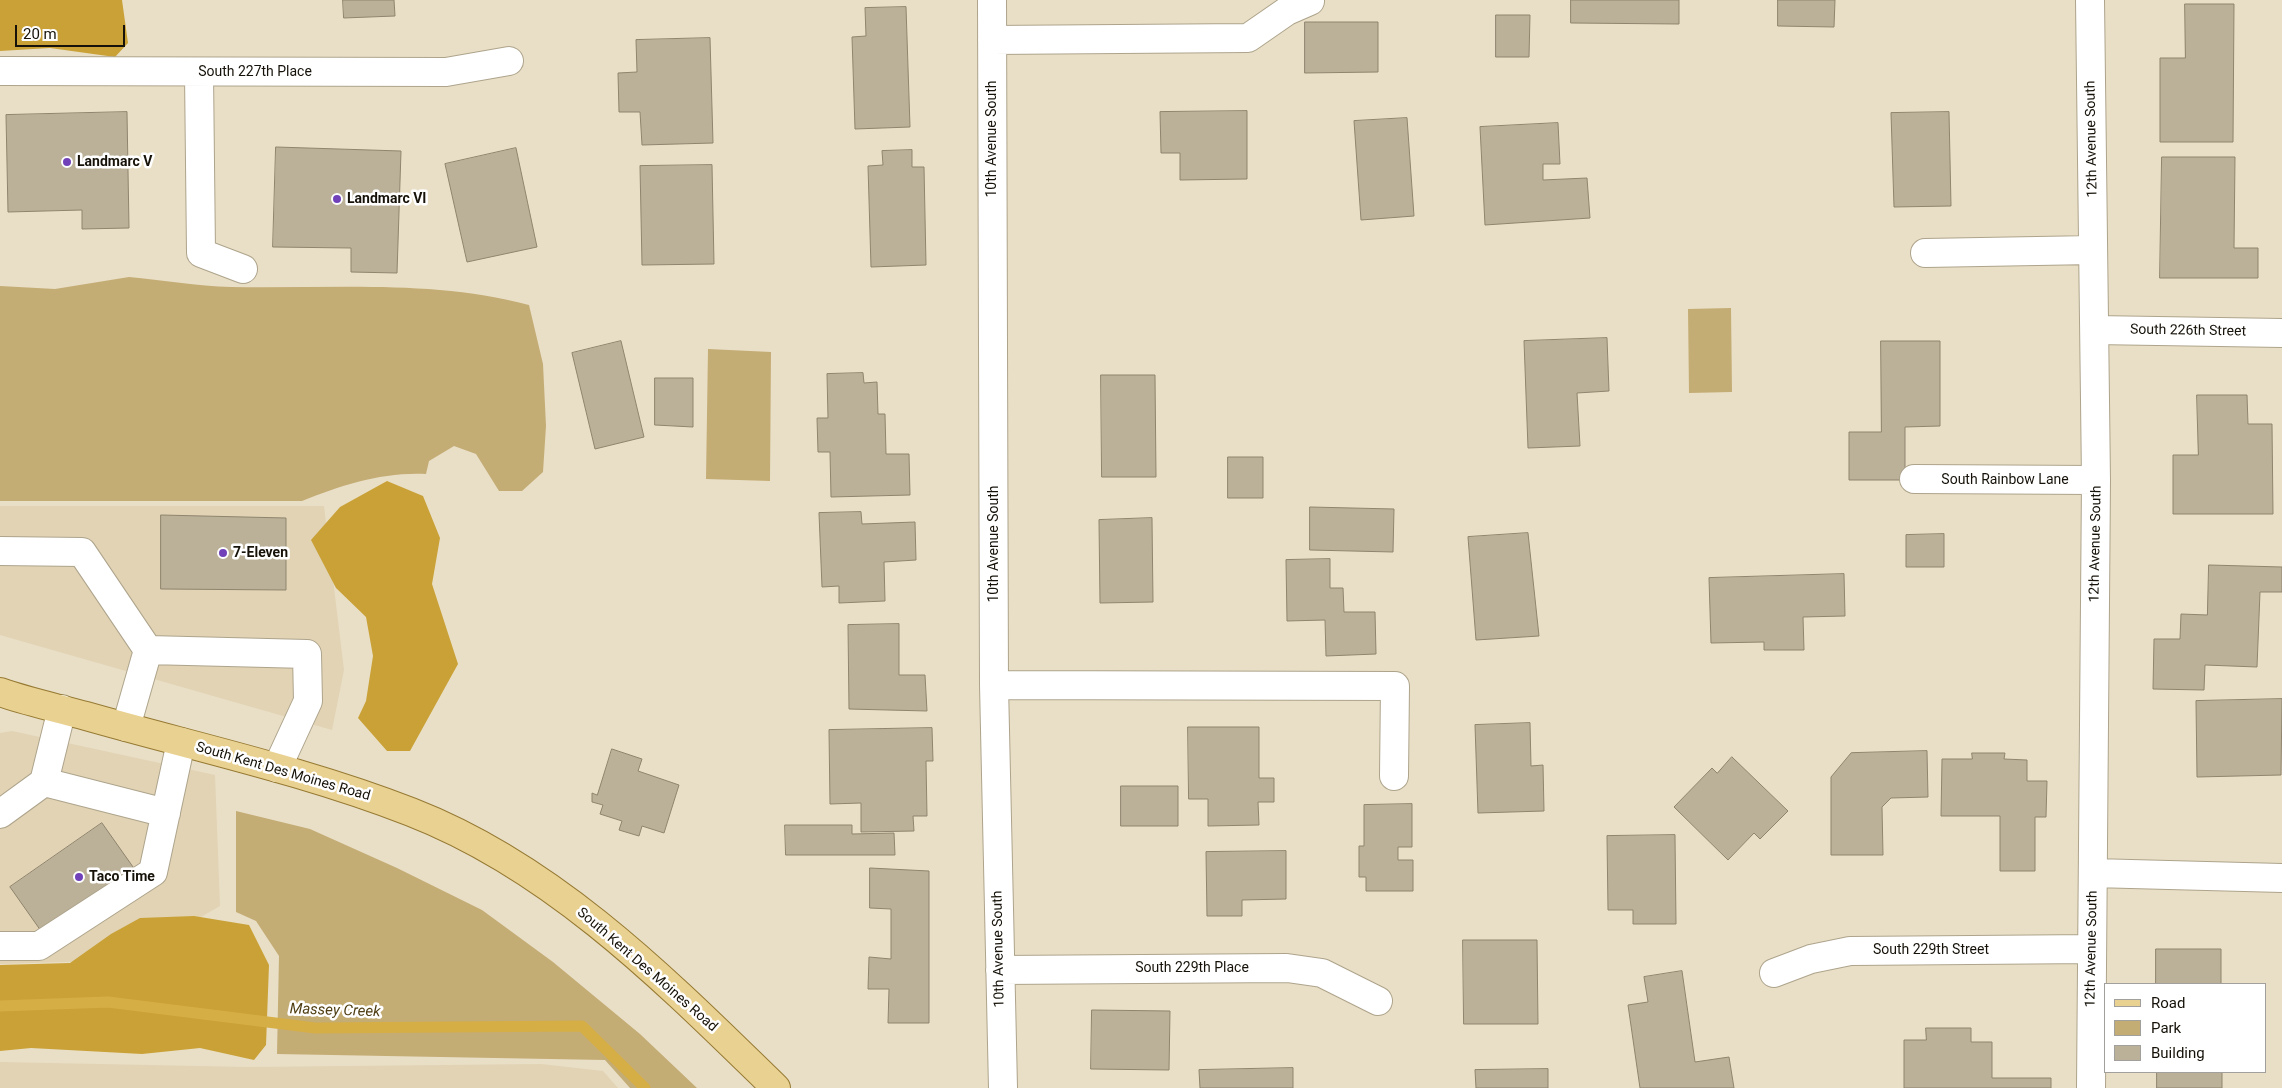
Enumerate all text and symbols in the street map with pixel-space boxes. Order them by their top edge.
scale bar [18,15,128,47]
text: 20 m [23,25,57,43]
street label: South 227th Place [198,64,312,80]
street label: 10th Avenue South [984,80,1000,198]
street label: 12th Avenue South [2083,80,2101,198]
place label: Landmarc V [77,154,152,170]
marker: Landmarc V [61,156,73,168]
place label: Landmarc VI [347,191,426,207]
marker: Landmarc VI [331,193,343,205]
street label: South 226th Street [2130,322,2246,340]
street label: South Rainbow Lane [1941,472,2069,488]
street label: 10th Avenue South [986,485,1002,603]
street label: 12th Avenue South [2087,485,2105,603]
place label: 7-Eleven [233,545,288,561]
marker: 7-Eleven [217,547,229,559]
street label: South Kent Des Moines Road [194,739,372,805]
place label: Taco Time [89,869,155,885]
marker: Taco Time [73,871,85,883]
street label: 10th Avenue South [990,890,1008,1008]
street label: 12th Avenue South [2083,890,2101,1008]
street label: South Kent Des Moines Road [573,904,721,1036]
street label: South 229th Street [1873,942,1989,958]
street label: South 229th Place [1135,960,1249,976]
legend [2104,983,2267,1073]
text: Road [2151,994,2185,1012]
water label: Massey Creek [289,1000,381,1022]
text: Park [2151,1019,2181,1037]
text: Building [2151,1044,2205,1062]

